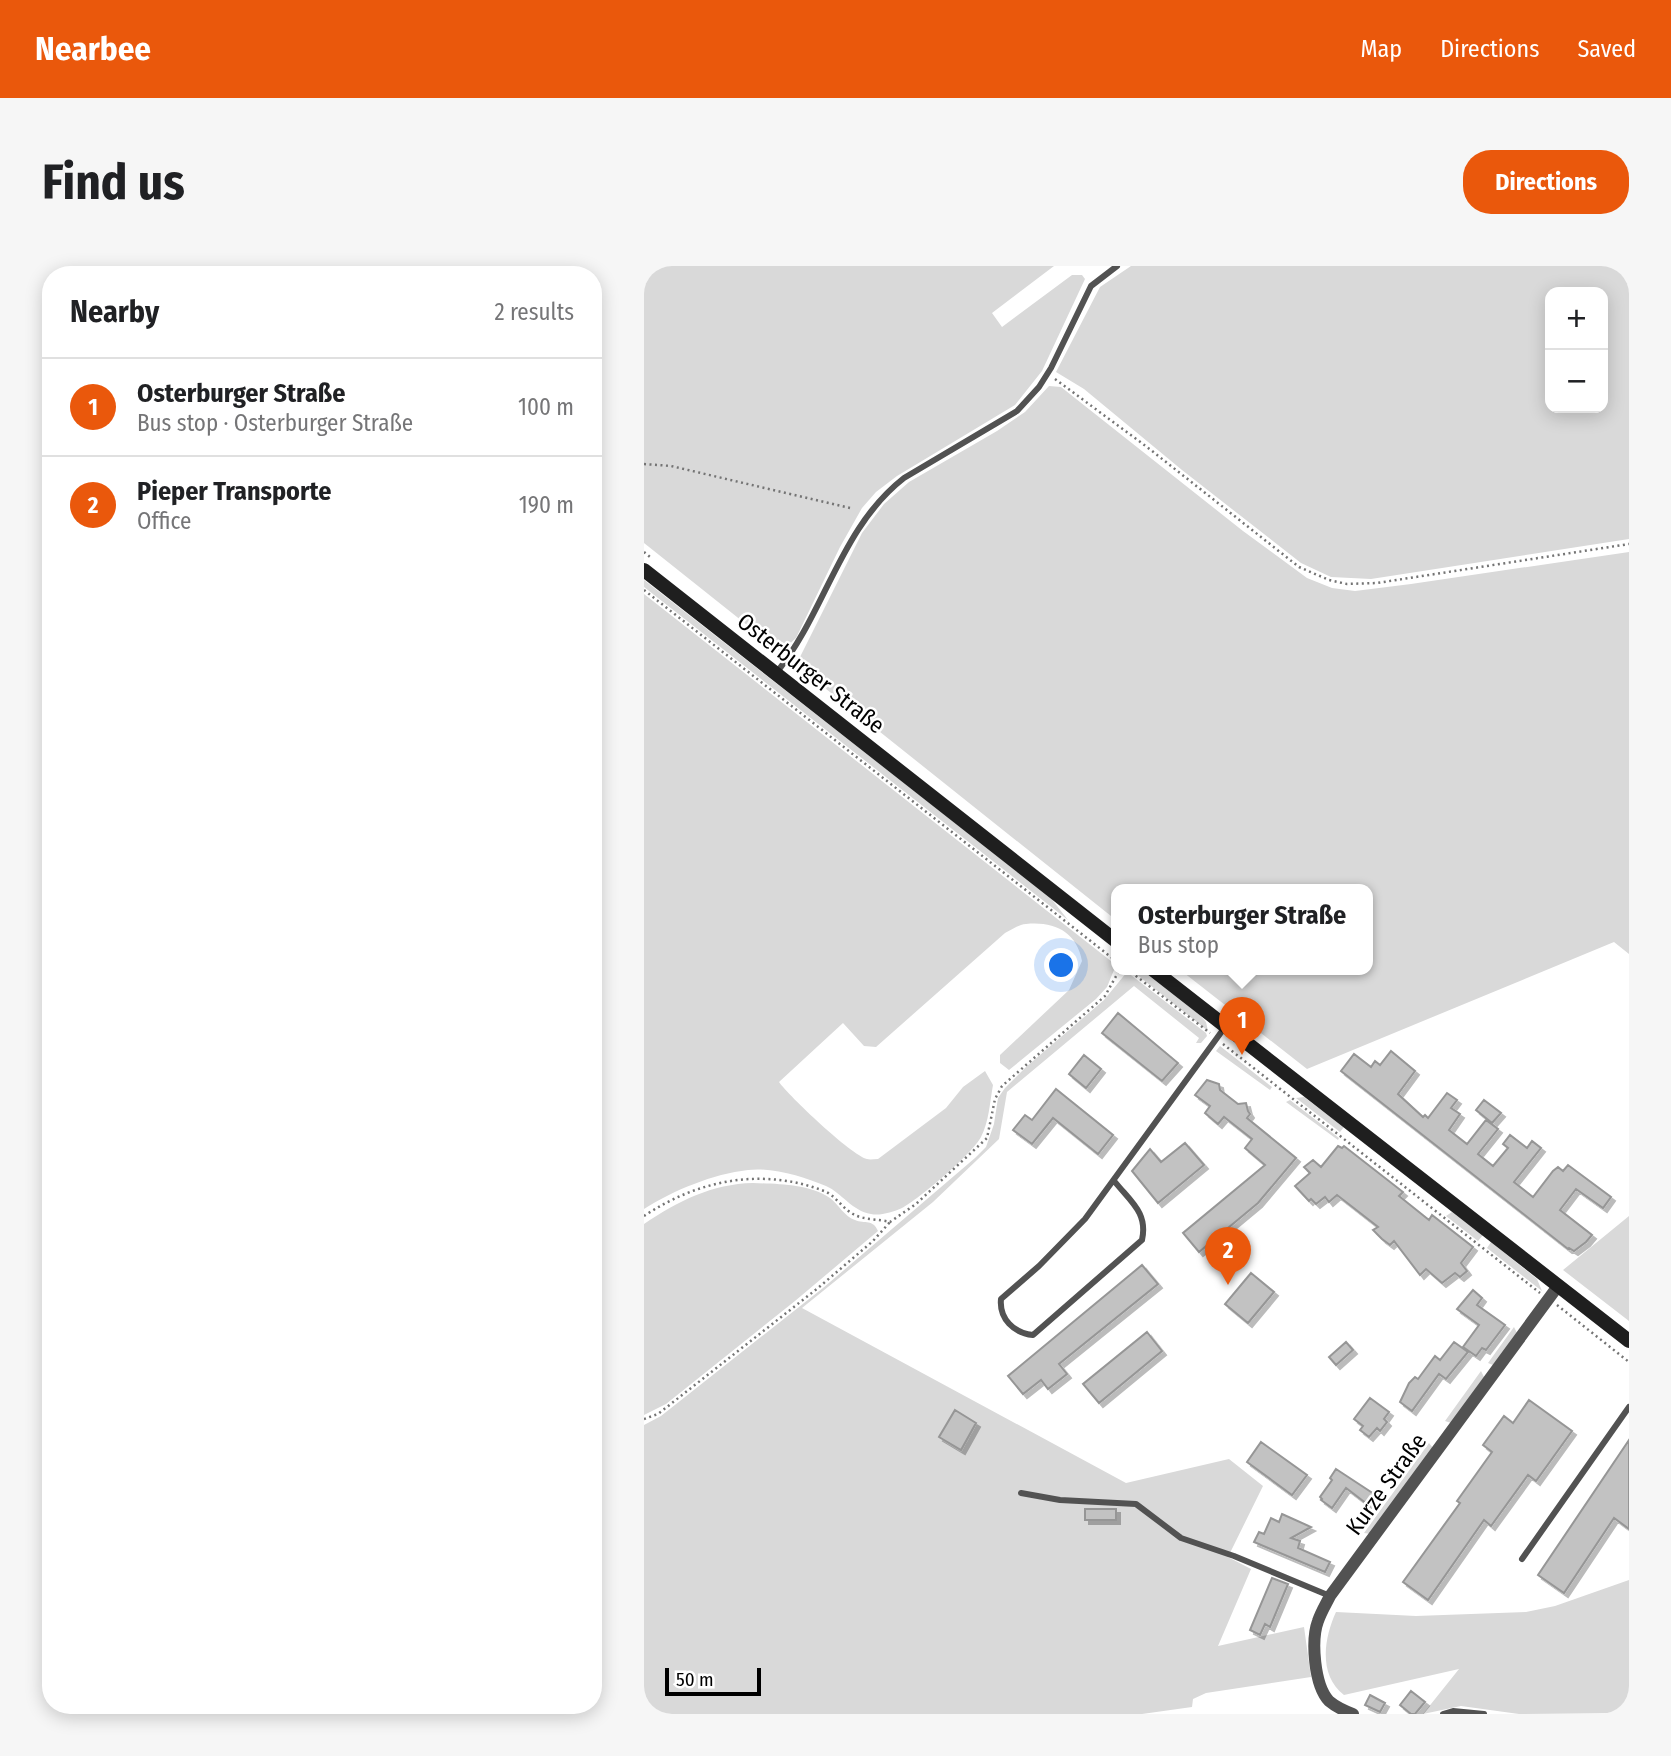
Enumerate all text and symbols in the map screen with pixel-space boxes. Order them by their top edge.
text: Nearbee [35,29,151,69]
text: Map [1361,35,1402,63]
text: Directions [1440,35,1539,63]
text: Saved [1577,35,1636,63]
button: Directions [1463,150,1629,214]
text: Find us [42,153,185,212]
map controls [1545,287,1608,413]
button: + [1545,287,1608,350]
text: Nearby [70,294,159,330]
text: 2 results [494,298,574,326]
button: − [1545,350,1608,413]
text: Osterburger Straße [137,378,345,409]
text: 1 [88,393,98,421]
text: 100 m [518,393,574,421]
text: Bus stop · Osterburger Straße [137,409,413,437]
text: Pieper Transporte [137,476,331,507]
text: 2 [88,491,98,519]
text: 190 m [519,491,574,519]
text: Office [137,507,191,535]
street label: Osterburger Straße [732,607,890,739]
popup [1111,884,1373,975]
text: Osterburger Straße [1138,900,1346,931]
text: Bus stop [1138,931,1219,959]
your location [1044,948,1078,982]
pin: 1 [1219,997,1265,1055]
pin: 2 [1205,1227,1251,1285]
street label: Kurze Straße [1340,1428,1432,1540]
scale bar [665,1665,761,1697]
text: 50 m [676,1668,714,1691]

